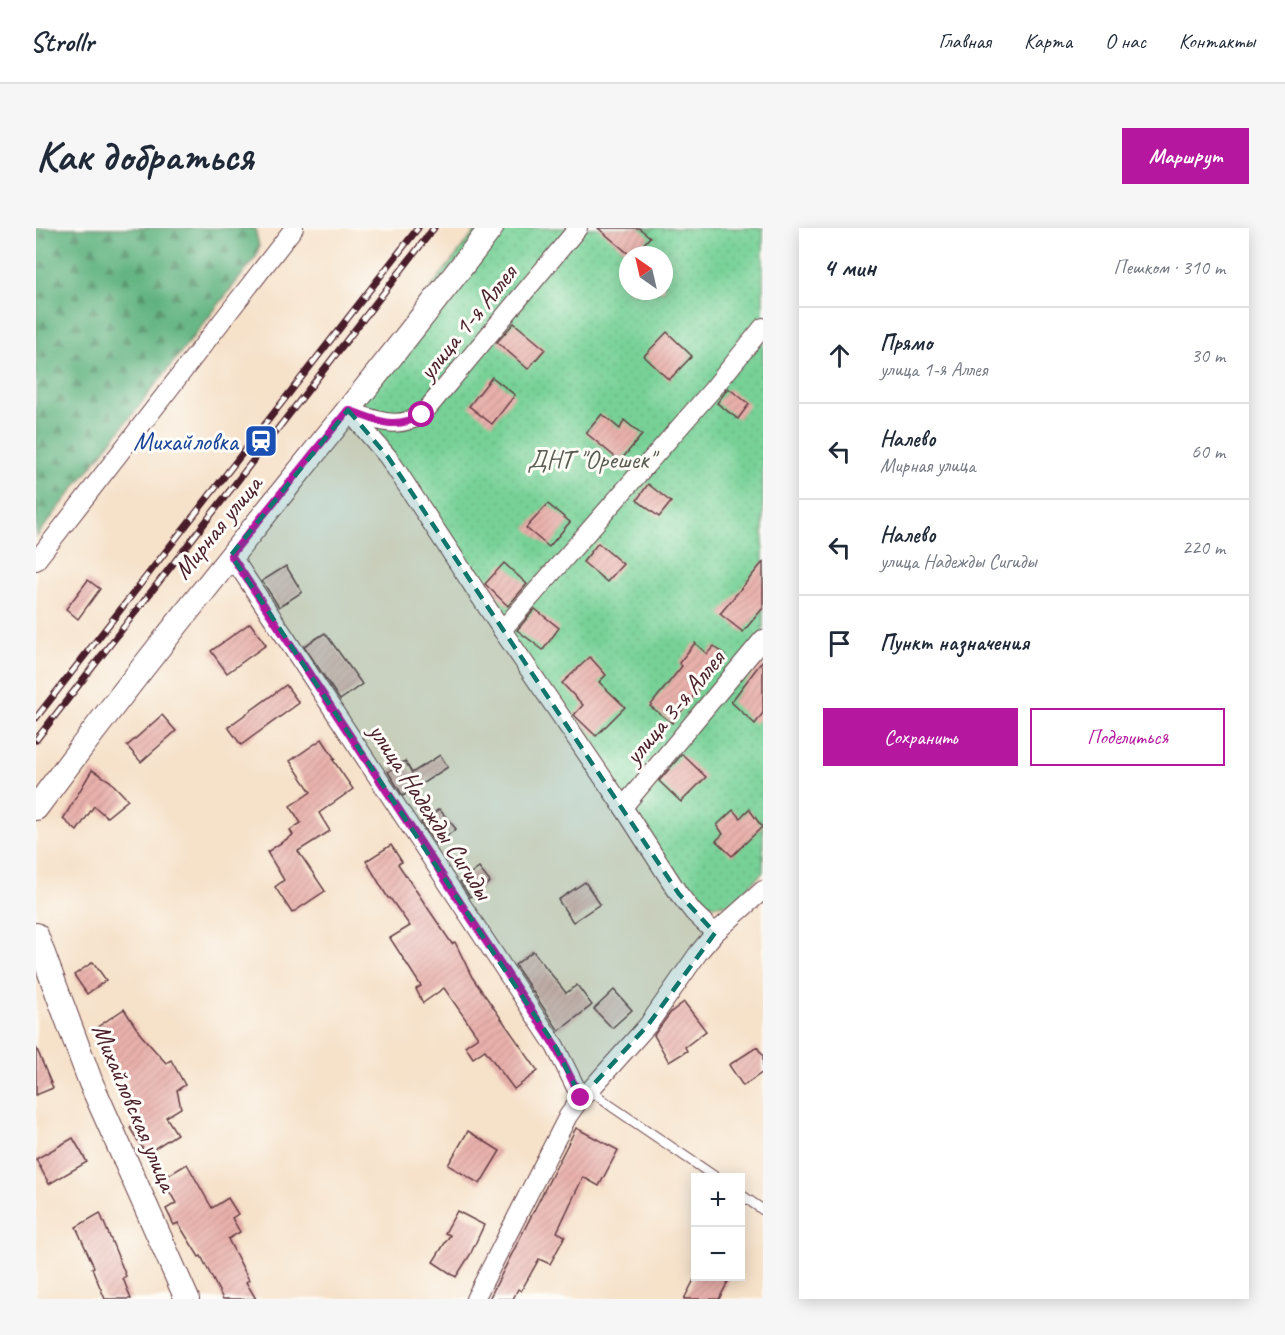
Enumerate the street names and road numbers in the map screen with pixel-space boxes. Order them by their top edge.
street label: улица 1-я Аллея [409,256,525,388]
street label: Мирная улица [166,467,271,586]
street label: улица 3-я Аллея [616,642,733,773]
street label: улица Надежды Сигиды [360,715,501,908]
street label: Михайловская улица [84,1018,186,1198]

